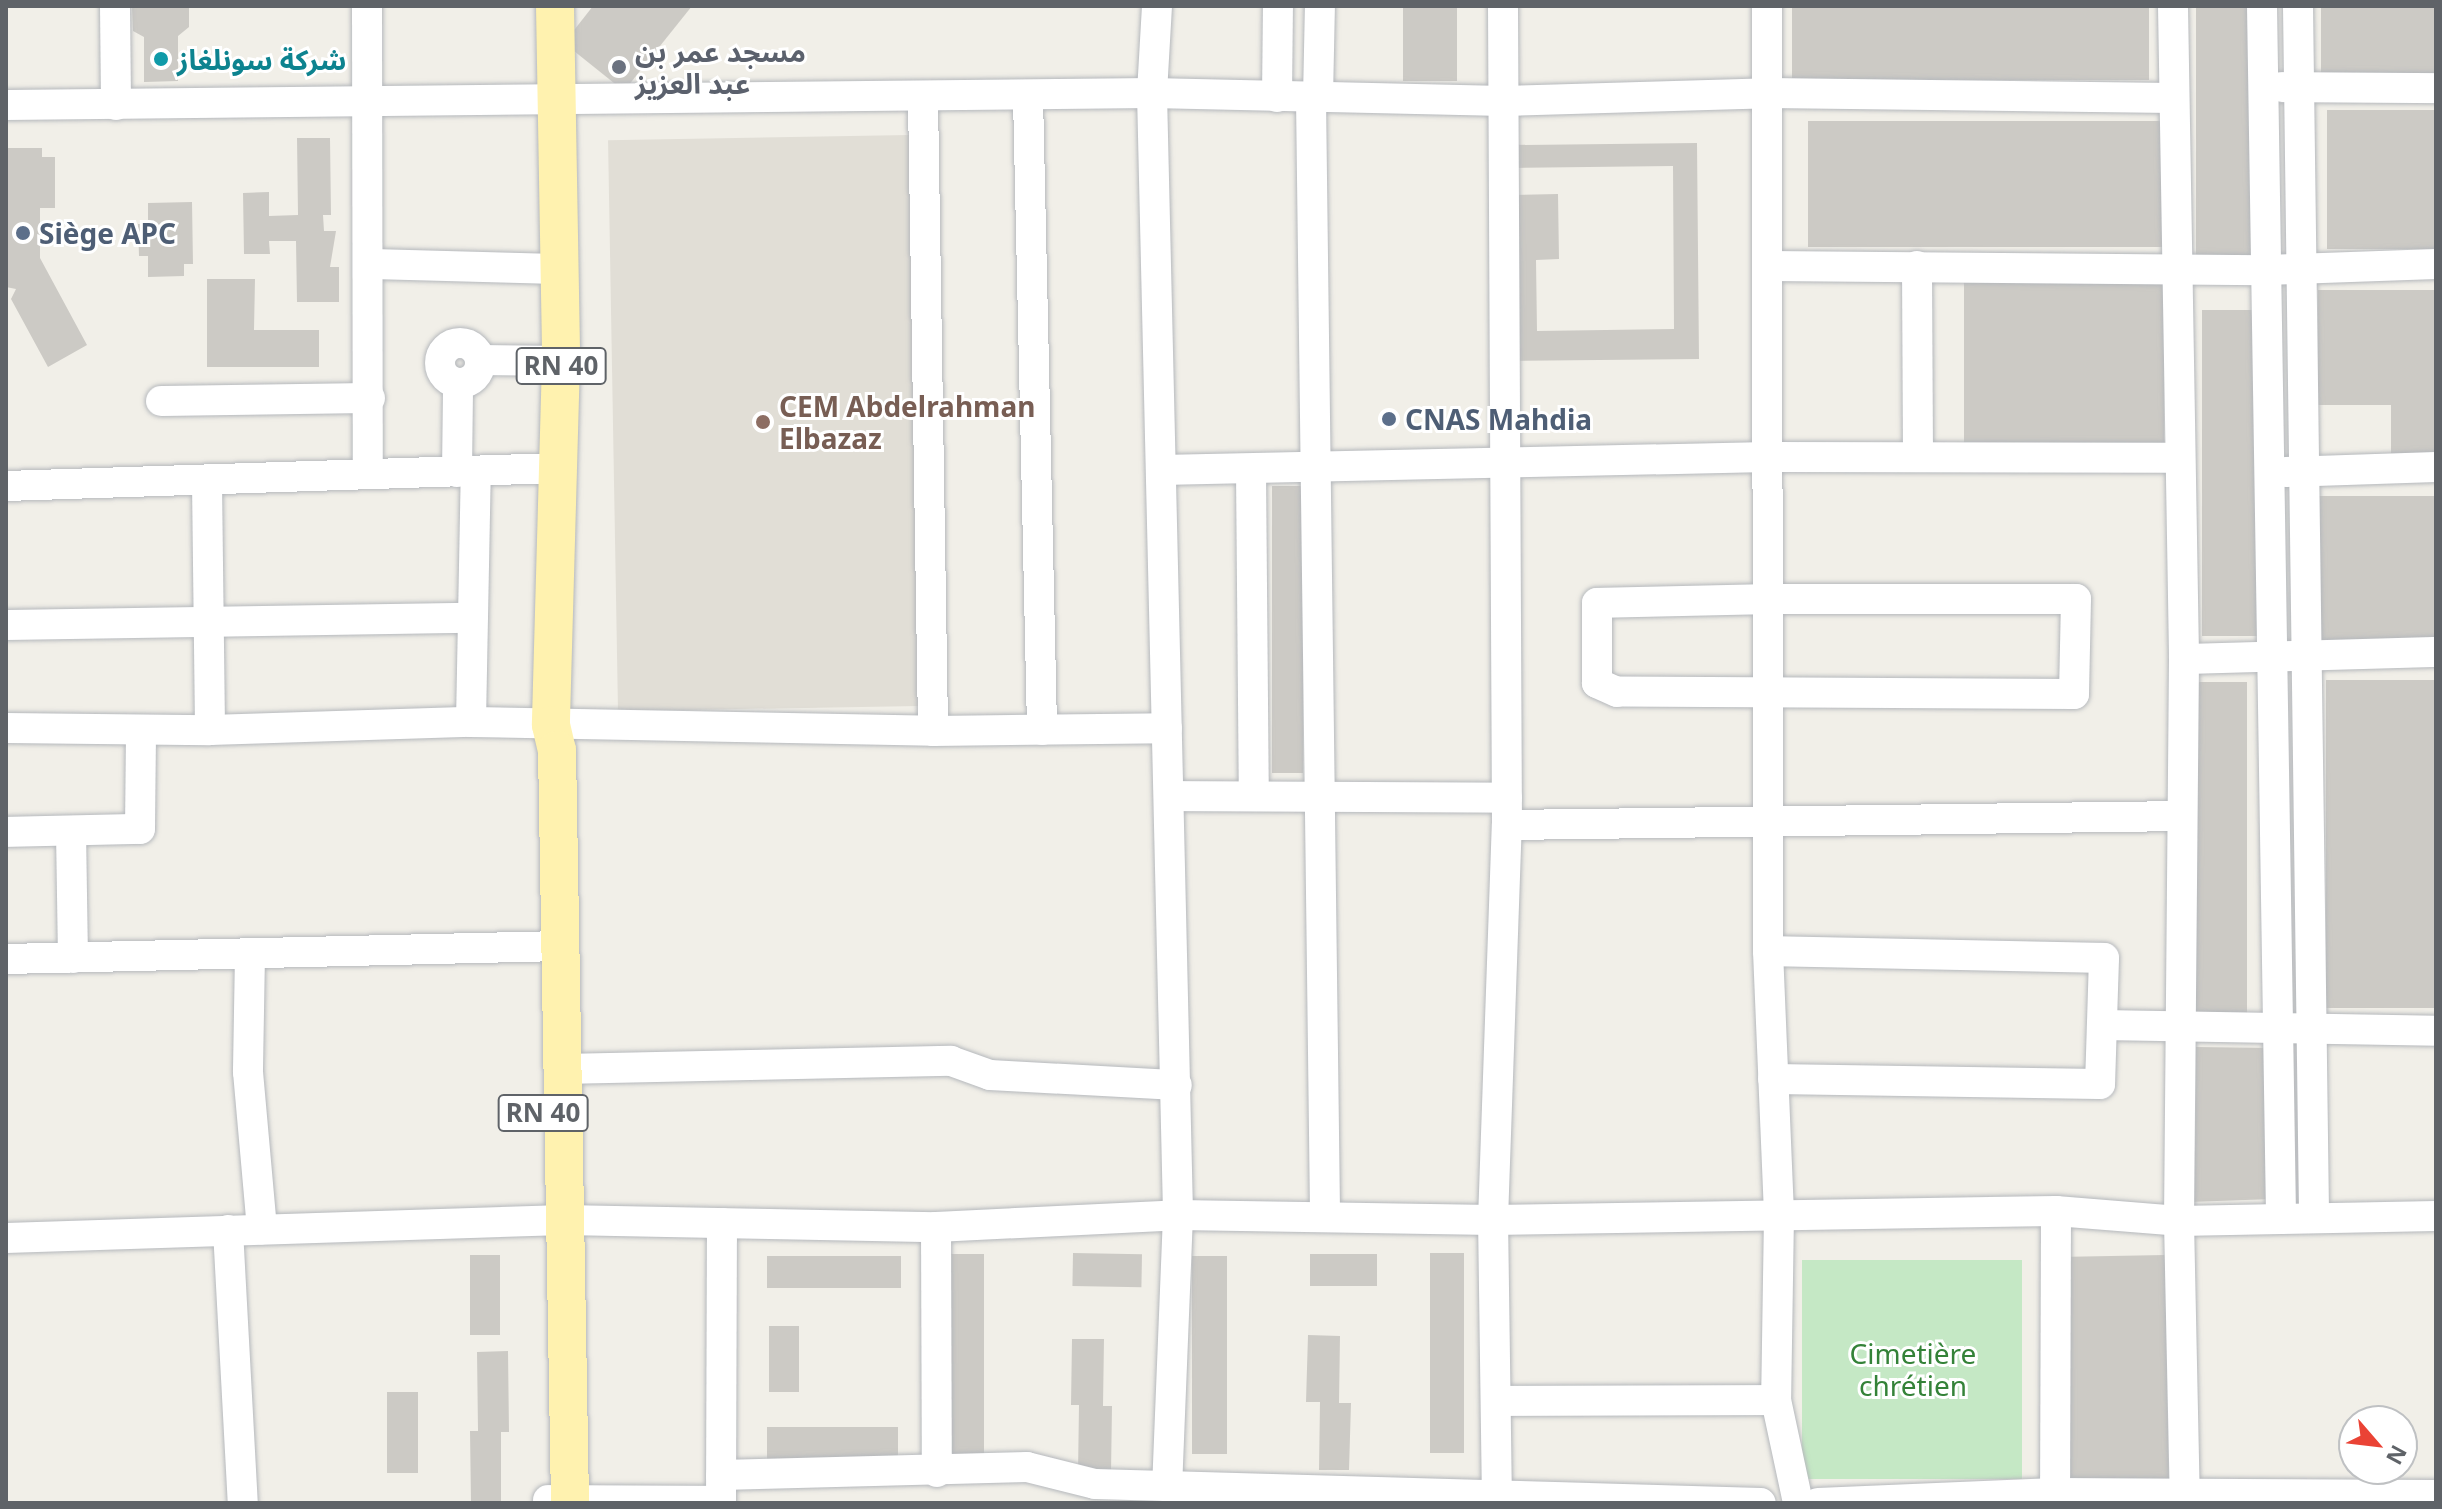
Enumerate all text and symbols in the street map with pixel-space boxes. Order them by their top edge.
place label: مسجد عمر بن عبد العزيز [635,34,806,100]
place label: شركة سونلغاز [177,42,346,76]
marker: شركة سونلغاز [152,50,170,68]
marker: مسجد عمر بن عبد العزيز [610,58,628,76]
place label: Siège APC [39,216,176,250]
marker: Siège APC [14,224,32,242]
road number: RN 40 [515,344,607,388]
place label: CEM Abdelrahman Elbazaz [779,389,1035,455]
place label: CNAS Mahdia [1405,402,1592,436]
marker: CNAS Mahdia [1380,410,1398,428]
marker: CEM Abdelrahman Elbazaz [754,413,772,431]
road number: RN 40 [497,1091,589,1135]
park label: Cimetière chrétien [1850,1336,1976,1402]
north arrow [2338,1405,2418,1485]
text: N [2380,1440,2415,1470]

